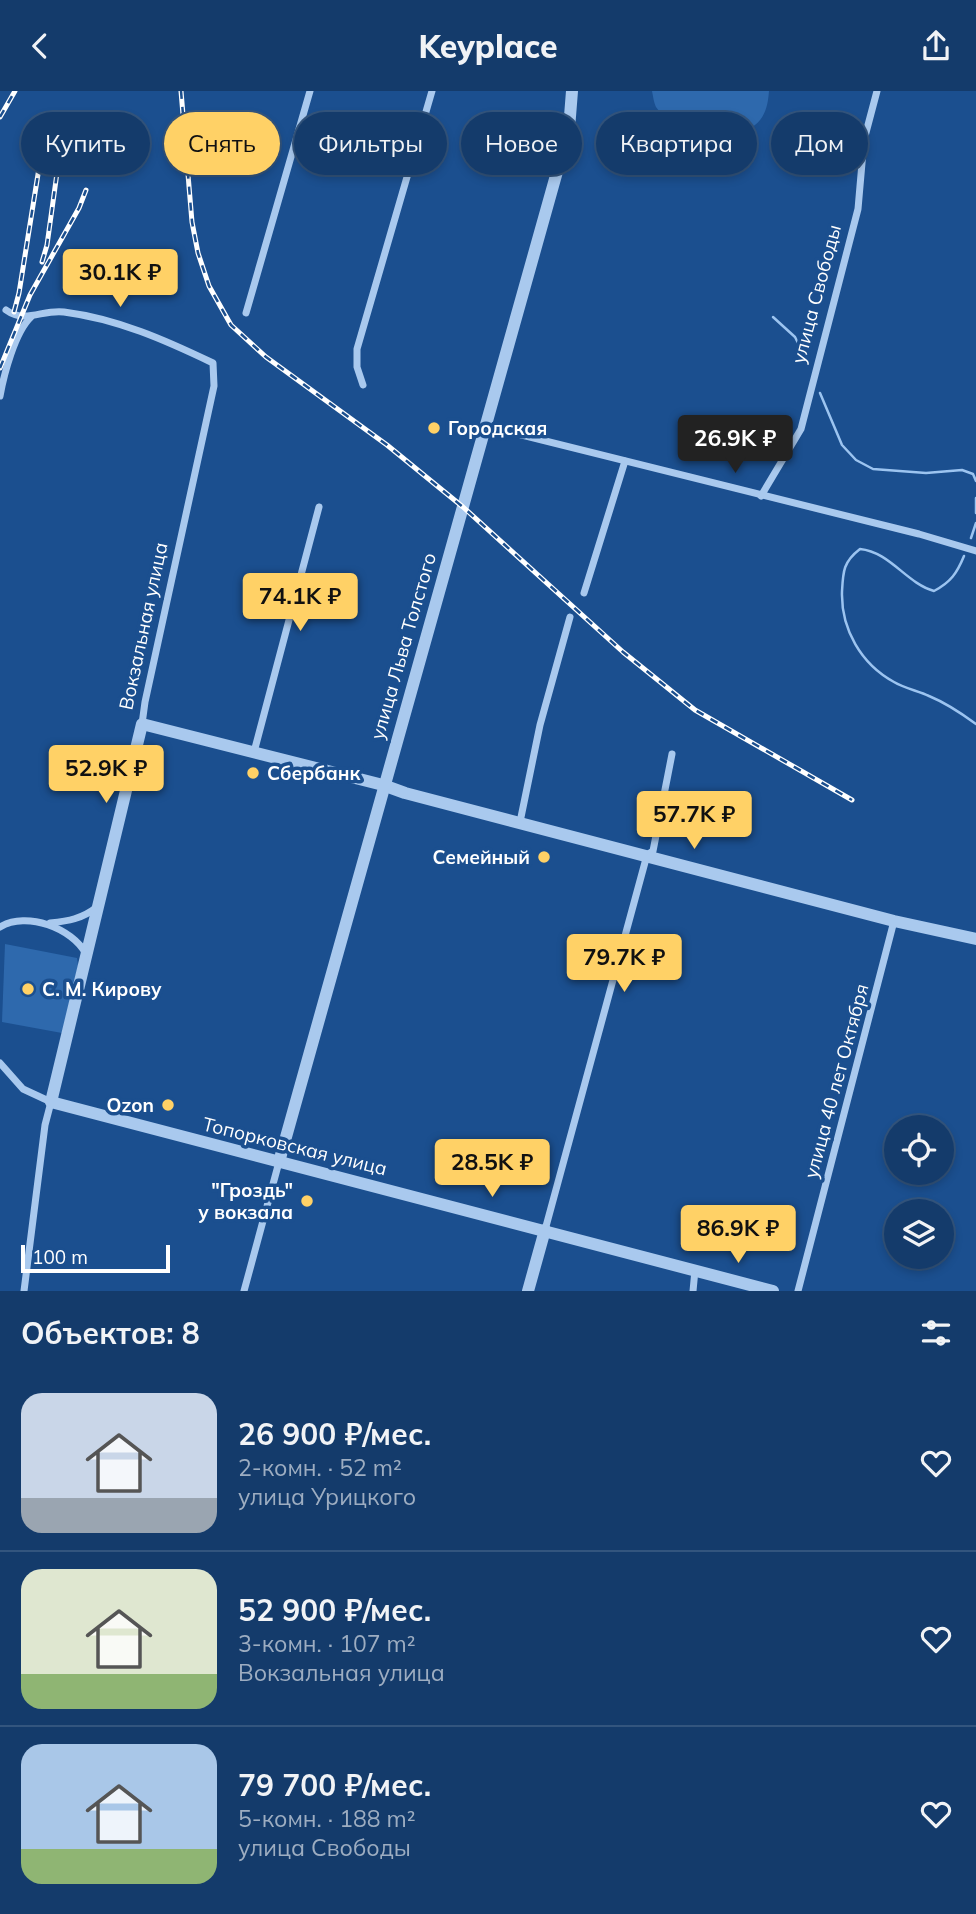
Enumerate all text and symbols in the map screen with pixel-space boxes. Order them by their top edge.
text: Keyplace [418,26,558,66]
icon: back [21,27,59,65]
icon: share [917,27,955,65]
chip: Купить [21,112,150,175]
chip: Снять [164,112,280,175]
chip: Фильтры [294,112,447,175]
chip: Новое [461,112,582,175]
chip: Квартира [596,112,757,175]
chip: Дом [771,112,868,175]
street label: улица Свободы [786,222,846,366]
pin: 30.1K ₽ [55,249,185,309]
text: 30.1K ₽ [79,257,161,286]
pin: 26.9K ₽ [670,415,800,475]
place label: Городская [448,416,547,440]
marker: Городская [426,420,442,436]
text: 26.9K ₽ [694,423,776,452]
street label: Вокзальная улица [114,540,172,712]
street label: улица Льва Толстого [365,550,441,742]
pin: 74.1K ₽ [235,573,365,633]
text: 74.1K ₽ [259,581,341,610]
pin: 52.9K ₽ [41,745,171,805]
text: 52.9K ₽ [65,753,147,782]
place label: Сбербанк [267,761,361,785]
marker: Сбербанк [245,765,261,781]
pin: 57.7K ₽ [629,791,759,851]
text: 57.7K ₽ [653,799,735,828]
place label: Семейный [432,845,530,869]
marker: Семейный [536,849,552,865]
pin: 79.7K ₽ [559,935,689,994]
text: 79.7K ₽ [583,942,665,971]
place label: С. М. Кирову [42,977,162,1001]
marker: С. М. Кирову [20,981,36,997]
street label: улица 40 лет Октября [798,981,874,1181]
place label: Ozon [107,1093,154,1117]
marker: Ozon [160,1097,176,1113]
street label: Топорковская улица [200,1111,390,1181]
map controls [884,1115,954,1269]
button: locate [884,1115,954,1185]
pin: 28.5K ₽ [427,1139,557,1199]
text: 28.5K ₽ [451,1147,533,1176]
place label: "Гроздь" у вокзала [198,1178,293,1224]
marker: "Гроздь" у вокзала [299,1193,315,1209]
button: layers [884,1199,954,1269]
pin: 86.9K ₽ [673,1205,803,1265]
text: 86.9K ₽ [697,1213,779,1242]
scale bar [21,1242,170,1274]
text: 100 m [32,1245,88,1269]
text: Объектов: 8 [21,1314,200,1352]
icon: filters [917,1314,955,1352]
text: 26 900 ₽/мес. [238,1415,431,1453]
icon: home [77,1421,161,1505]
icon: heart [917,1444,955,1482]
text: 2-комн. · 52 m² [238,1453,402,1482]
text: улица Урицкого [238,1482,416,1511]
text: 52 900 ₽/мес. [238,1591,431,1629]
icon: home [77,1597,161,1681]
icon: heart [917,1620,955,1658]
text: 3-комн. · 107 m² [238,1629,416,1658]
text: Вокзальная улица [238,1658,445,1687]
text: 79 700 ₽/мес. [238,1766,431,1804]
icon: home [77,1772,161,1856]
icon: heart [917,1795,955,1833]
text: 5-комн. · 188 m² [238,1804,416,1833]
text: улица Свободы [238,1833,411,1862]

